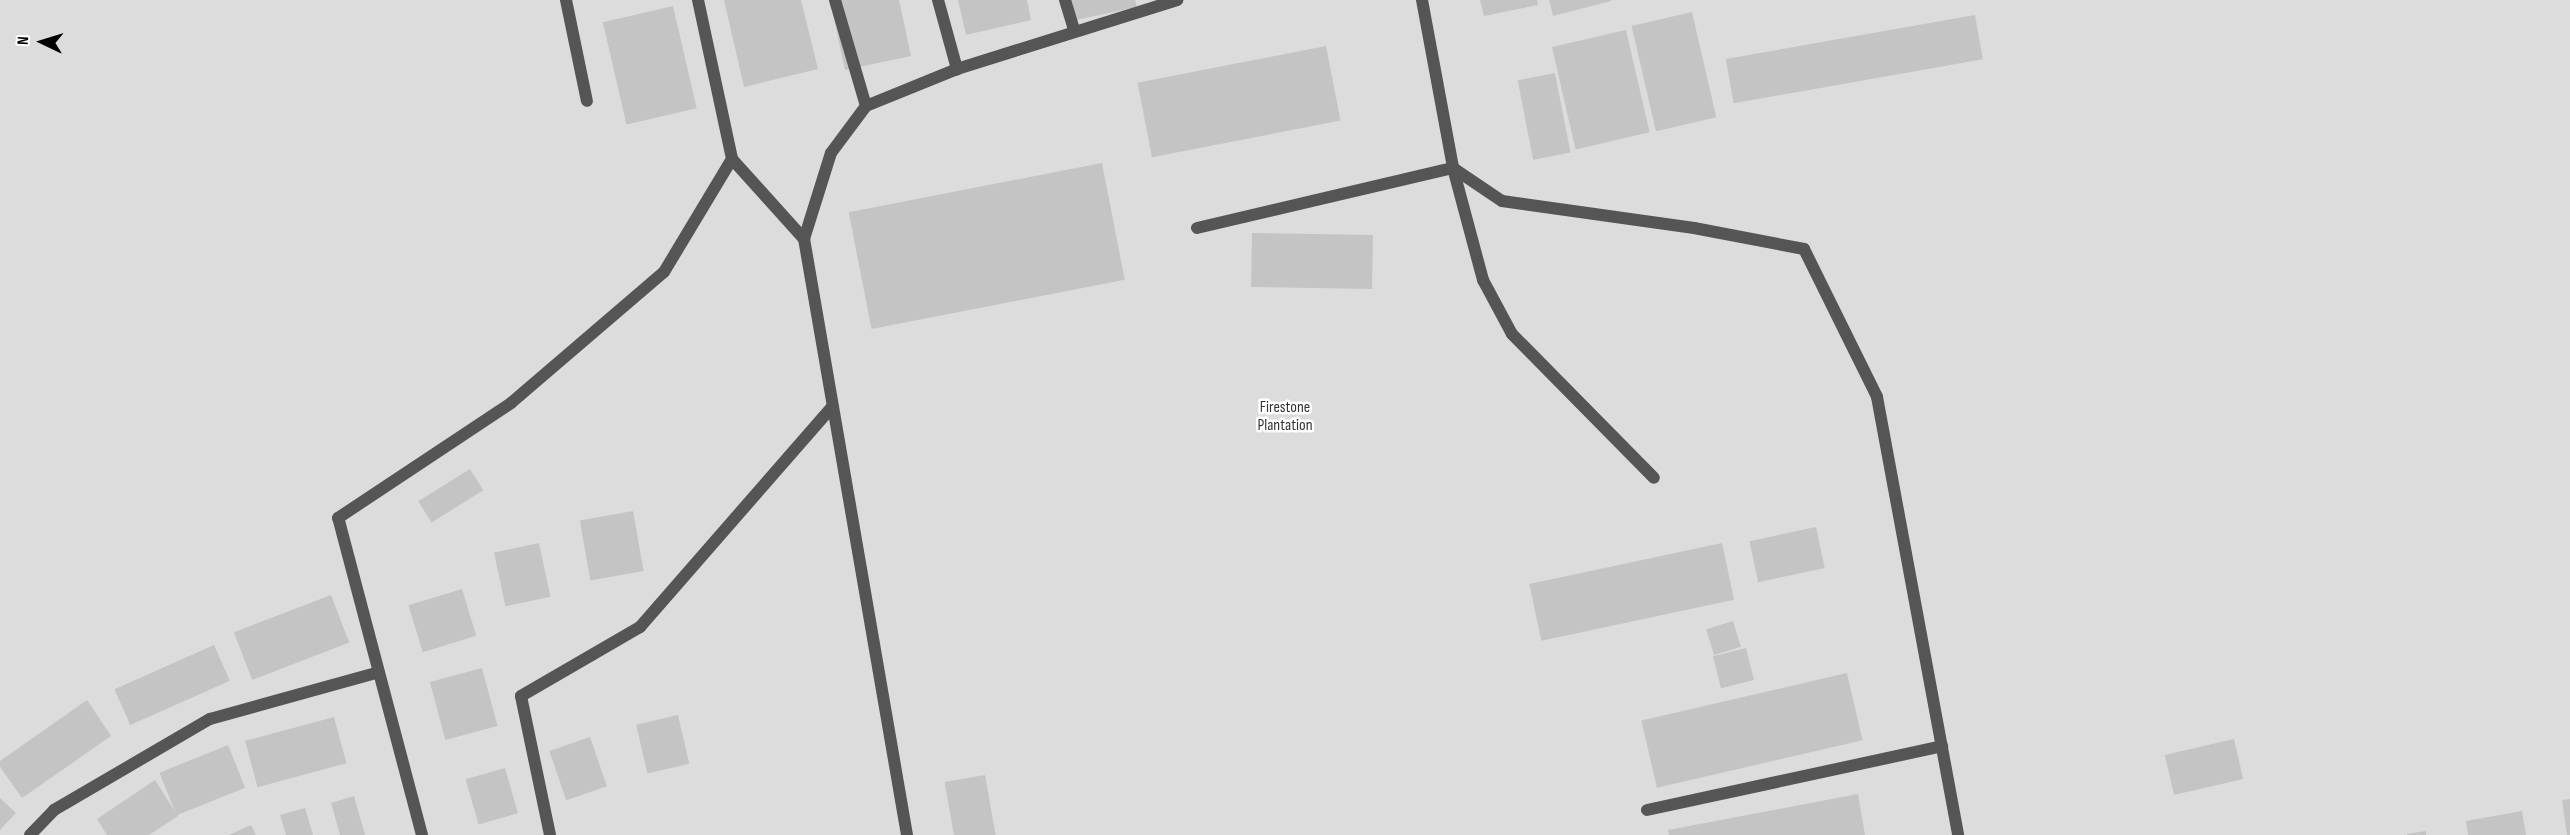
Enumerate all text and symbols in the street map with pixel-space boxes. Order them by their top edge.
north arrow [12,12,72,72]
text: N [14,36,33,46]
park label: Firestone Plantation [1257,398,1313,436]

